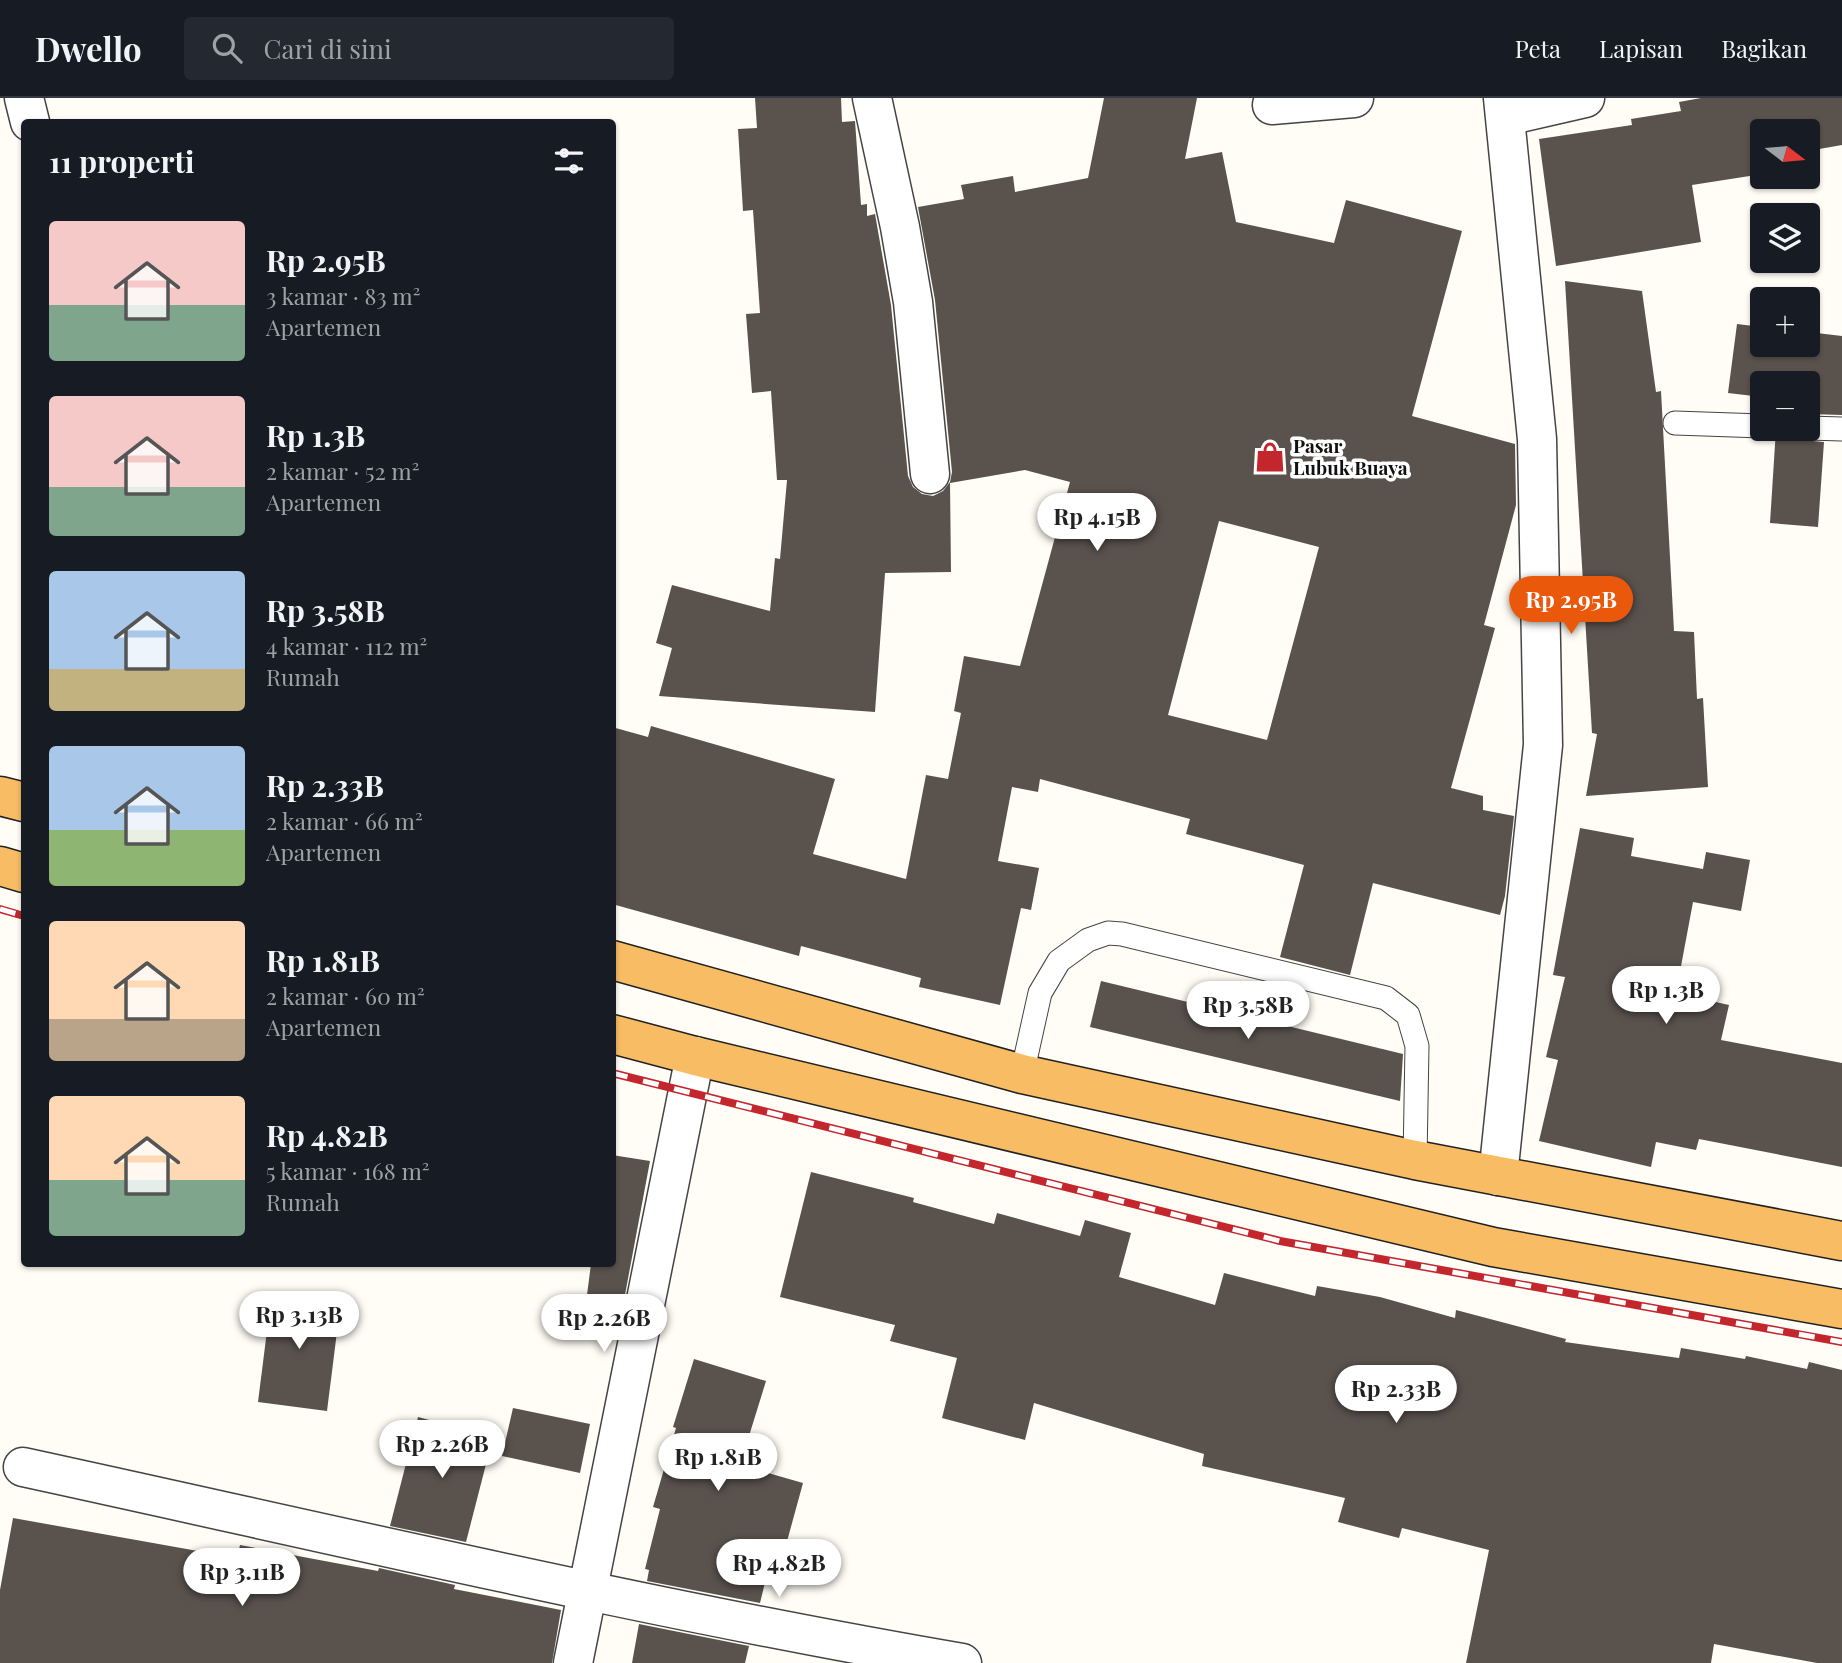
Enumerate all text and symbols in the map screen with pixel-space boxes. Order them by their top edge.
search box [184,17,674,80]
text: Dwello [35,26,142,70]
icon: search [208,29,246,67]
text: Cari di sini [264,31,392,66]
text: Peta [1515,32,1561,64]
text: Lapisan [1599,32,1683,64]
text: Bagikan [1721,32,1807,64]
north arrow [1750,119,1820,189]
map controls [1750,119,1820,441]
text: 11 properti [49,141,194,181]
icon: filters [550,142,588,180]
button: layers [1750,203,1820,273]
text: Rp 2.95B [266,240,386,280]
icon: home [105,249,189,333]
text: 3 kamar · 83 m² [266,280,420,311]
button: + [1750,287,1820,357]
text: Apartemen [266,311,381,342]
button: − [1750,371,1820,441]
text: Rp 1.3B [266,415,365,455]
icon: home [105,424,189,508]
place label: Pasar Lubuk Buaya [1293,432,1408,480]
shop icon: Pasar Lubuk Buaya [1253,440,1287,474]
text: 2 kamar · 52 m² [266,455,420,486]
text: Apartemen [266,486,381,517]
pin: Rp 4.15B [1025,494,1169,553]
text: Rp 4.15B [1053,500,1141,531]
pin: Rp 2.95B [1499,576,1643,636]
text: Rp 2.95B [1525,583,1617,614]
text: Rp 3.58B [266,590,385,630]
icon: home [105,599,189,683]
text: 4 kamar · 112 m² [266,630,427,661]
text: Rumah [266,661,340,692]
text: Rp 2.33B [266,765,384,805]
icon: home [105,774,189,858]
text: 2 kamar · 66 m² [266,805,423,836]
text: Apartemen [266,836,381,867]
text: Rp 1.81B [266,940,380,980]
icon: home [105,949,189,1033]
pin: Rp 1.3B [1601,967,1731,1026]
text: Rp 1.3B [1628,973,1704,1004]
text: 2 kamar · 60 m² [266,980,425,1011]
pin: Rp 3.58B [1176,982,1320,1041]
text: Rp 3.58B [1203,988,1293,1019]
text: Apartemen [266,1011,381,1042]
text: Rp 4.82B [266,1115,388,1155]
icon: home [105,1124,189,1208]
text: 5 kamar · 168 m² [266,1155,430,1186]
text: Rumah [266,1186,340,1217]
pin: Rp 3.13B [227,1292,371,1351]
pin: Rp 2.26B [532,1294,676,1354]
text: Rp 3.13B [255,1298,343,1329]
text: Rp 2.26B [557,1301,651,1332]
pin: Rp 2.33B [1324,1366,1468,1425]
text: Rp 2.33B [1351,1372,1441,1403]
pin: Rp 2.26B [370,1420,514,1480]
text: Rp 2.26B [395,1427,489,1458]
pin: Rp 1.81B [646,1434,790,1493]
text: Rp 1.81B [674,1440,762,1471]
pin: Rp 4.82B [707,1540,851,1599]
text: Rp 4.82B [732,1546,826,1577]
pin: Rp 3.11B [170,1548,314,1608]
text: Rp 3.11B [199,1555,285,1586]

